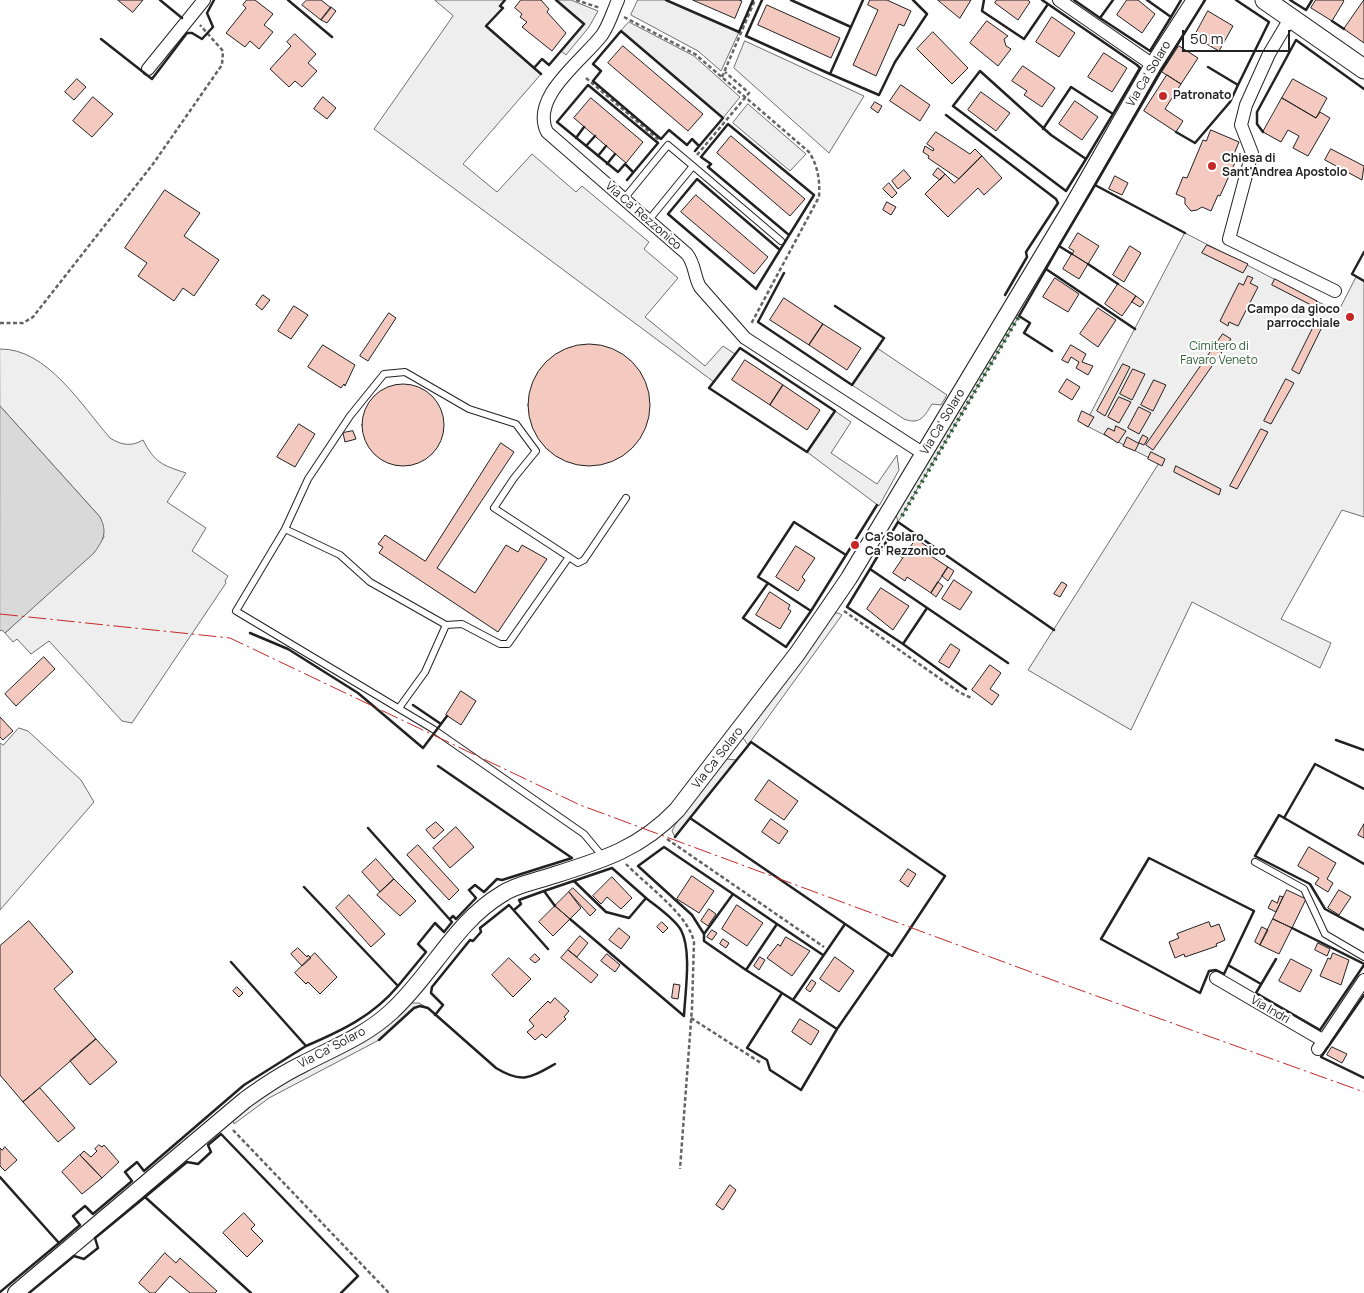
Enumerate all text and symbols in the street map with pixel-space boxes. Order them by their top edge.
scale bar [1184,20,1292,52]
text: 50 m [1190,28,1224,49]
street label: Via Ca' Solaro [1124,39,1174,109]
place label: Patronato [1173,89,1231,103]
marker: Patronato [1157,90,1169,102]
place label: Chiesa di Sant'Andrea Apostolo [1222,152,1347,180]
marker: Chiesa di Sant'Andrea Apostolo [1206,160,1218,172]
street label: Via Ca' Rezzonico [602,179,684,253]
place label: Campo da gioco parrocchiale [1247,303,1340,331]
marker: Campo da gioco parrocchiale [1344,311,1356,323]
park label: Cimitero di Favaro Veneto [1180,340,1258,368]
street label: Via Ca' Solaro [918,387,968,457]
place label: Ca' Solaro Ca' Rezzonico [865,531,946,559]
marker: Ca' Solaro Ca' Rezzonico [849,539,861,551]
street label: Via Ca' Solaro [690,724,746,792]
street label: Via Indri [1248,993,1292,1027]
street label: Via Ca' Solaro [296,1024,368,1072]

